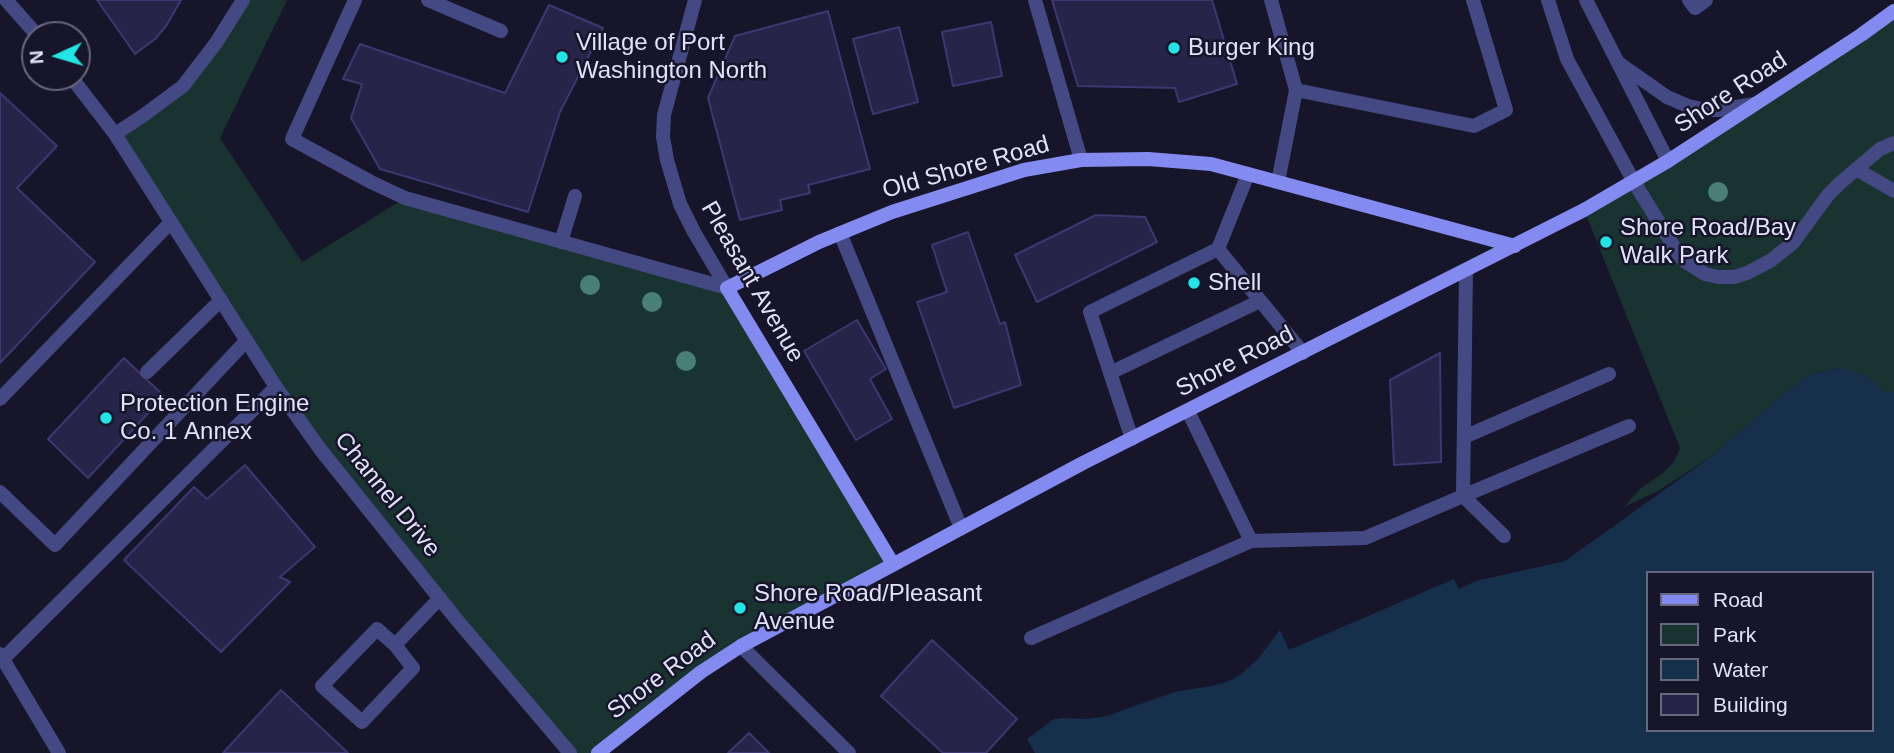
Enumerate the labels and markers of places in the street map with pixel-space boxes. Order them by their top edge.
place label: Village of Port Washington North [576,29,767,85]
place label: Burger King [1188,34,1315,62]
marker: Burger King [1166,40,1182,56]
marker: Village of Port Washington North [554,49,570,65]
place label: Shore Road/Bay Walk Park [1620,214,1796,270]
marker: Shore Road/Bay Walk Park [1598,234,1614,250]
place label: Shell [1208,269,1261,297]
marker: Shell [1186,275,1202,291]
place label: Protection Engine Co. 1 Annex [120,390,309,446]
marker: Protection Engine Co. 1 Annex [98,410,114,426]
place label: Shore Road/Pleasant Avenue [754,580,982,636]
marker: Shore Road/Pleasant Avenue [732,600,748,616]

